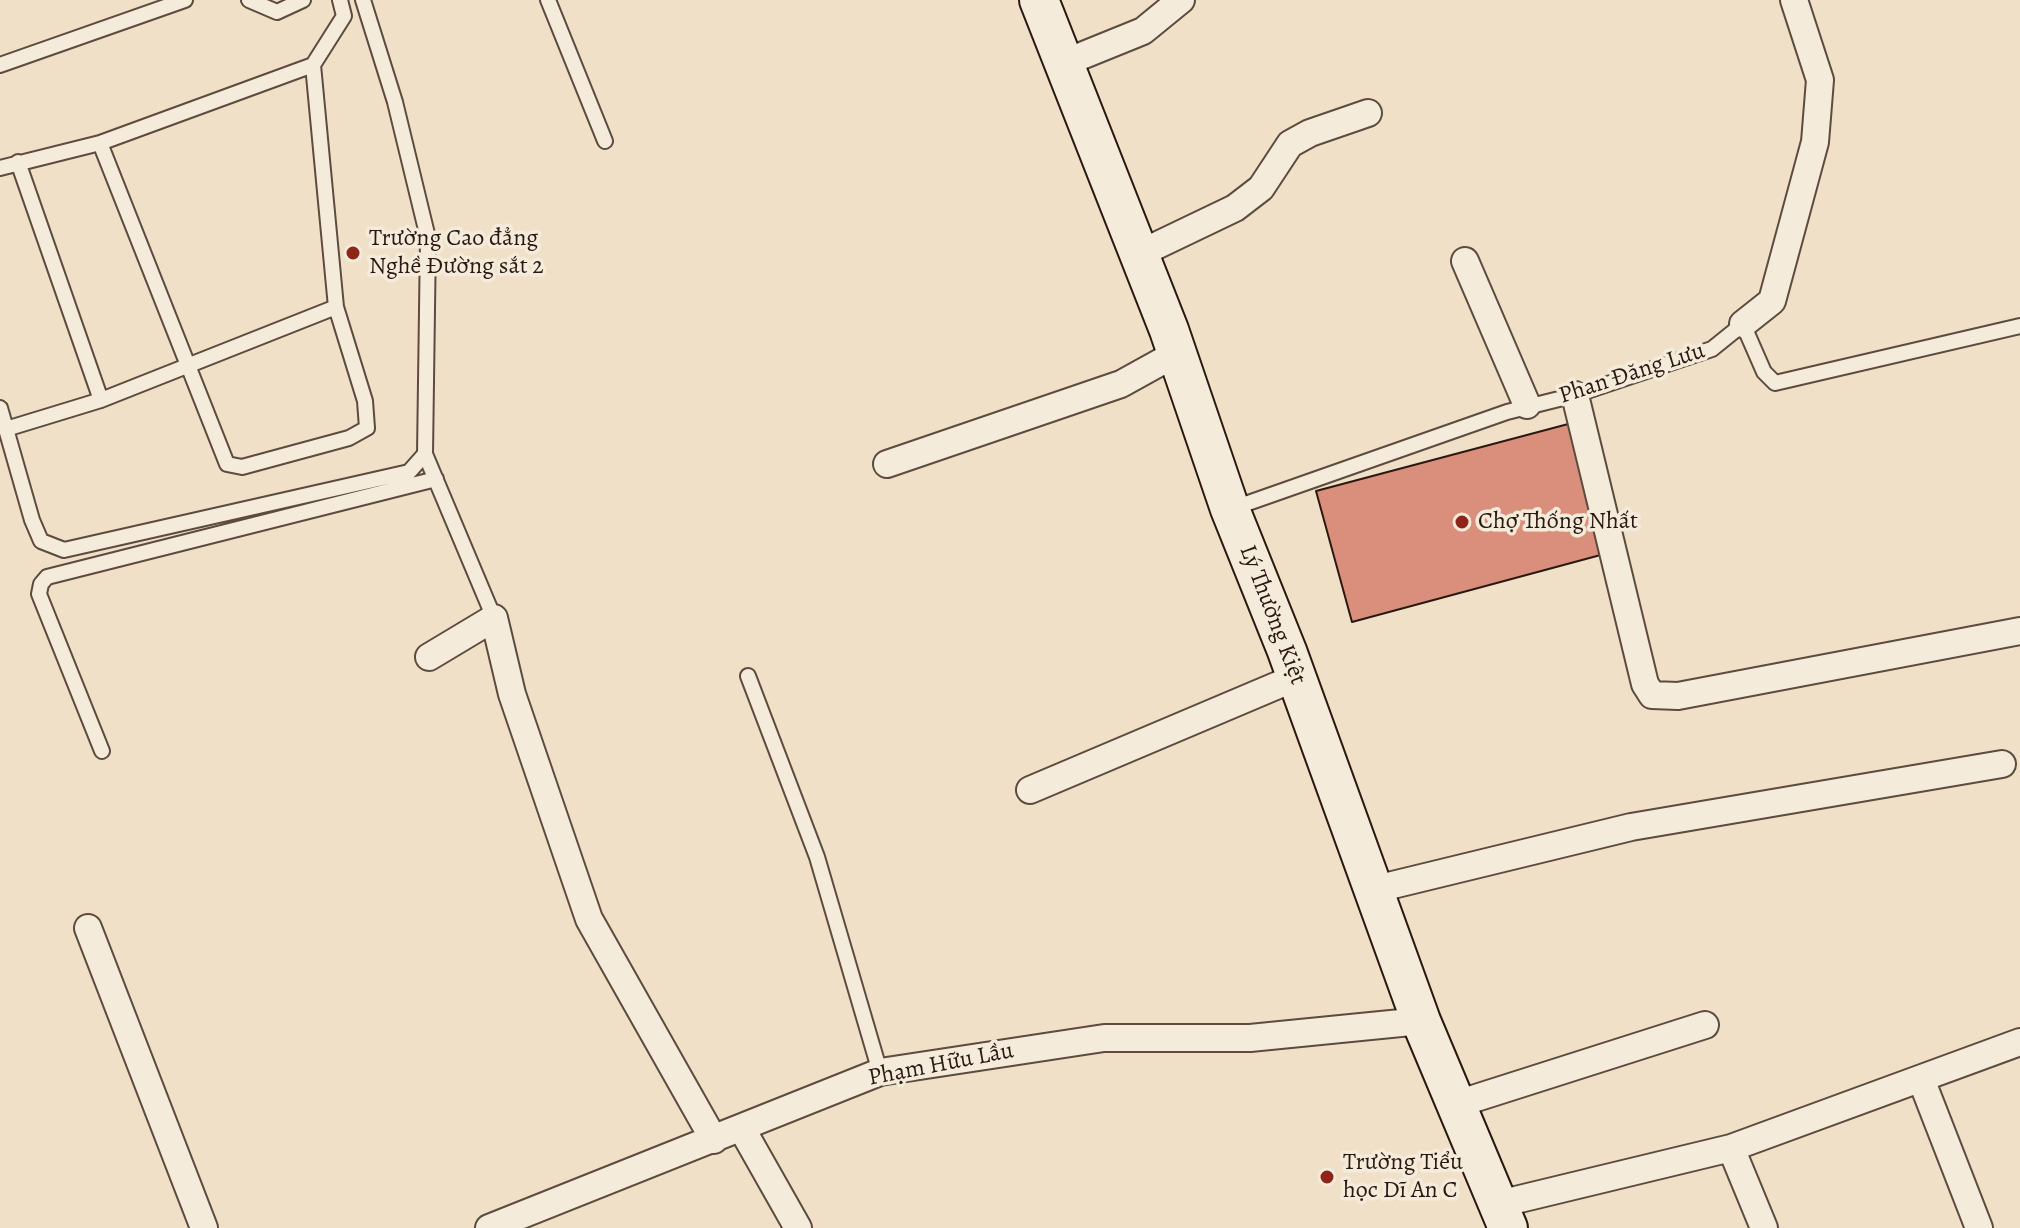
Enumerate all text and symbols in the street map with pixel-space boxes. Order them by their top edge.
place label: Trường Cao đẳng Nghề Đường sắt 2 [369,225,544,281]
marker: Trường Cao đẳng Nghề Đường sắt 2 [344,244,362,262]
street label: Phan Đăng Lưu [1555,337,1709,411]
place label: Chợ Thống Nhất [1478,508,1638,536]
marker: Chợ Thống Nhất [1453,513,1471,531]
street label: Lý Thường Kiệt [1232,541,1312,689]
street label: Phạm Hữu Lầu [866,1037,1016,1093]
place label: Trường Tiểu học Dĩ An C [1343,1149,1463,1205]
marker: Trường Tiểu học Dĩ An C [1318,1168,1336,1186]

